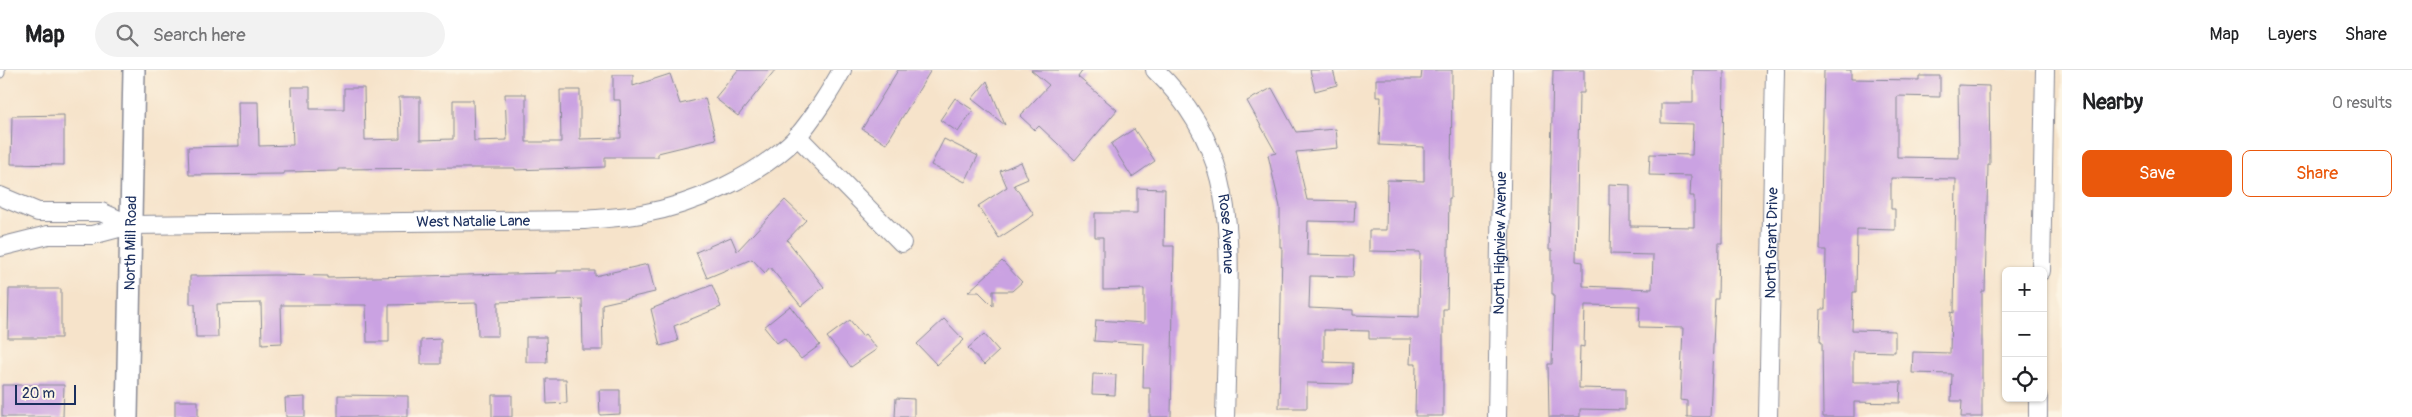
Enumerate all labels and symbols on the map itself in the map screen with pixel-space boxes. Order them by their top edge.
street label: North Highview Avenue [1489,171,1511,315]
street label: North Grant Drive [1761,187,1782,299]
street label: Rose Avenue [1214,192,1238,275]
street label: North Mill Road [120,195,141,291]
street label: West Natalie Lane [416,211,531,231]
scale bar [15,382,76,405]

